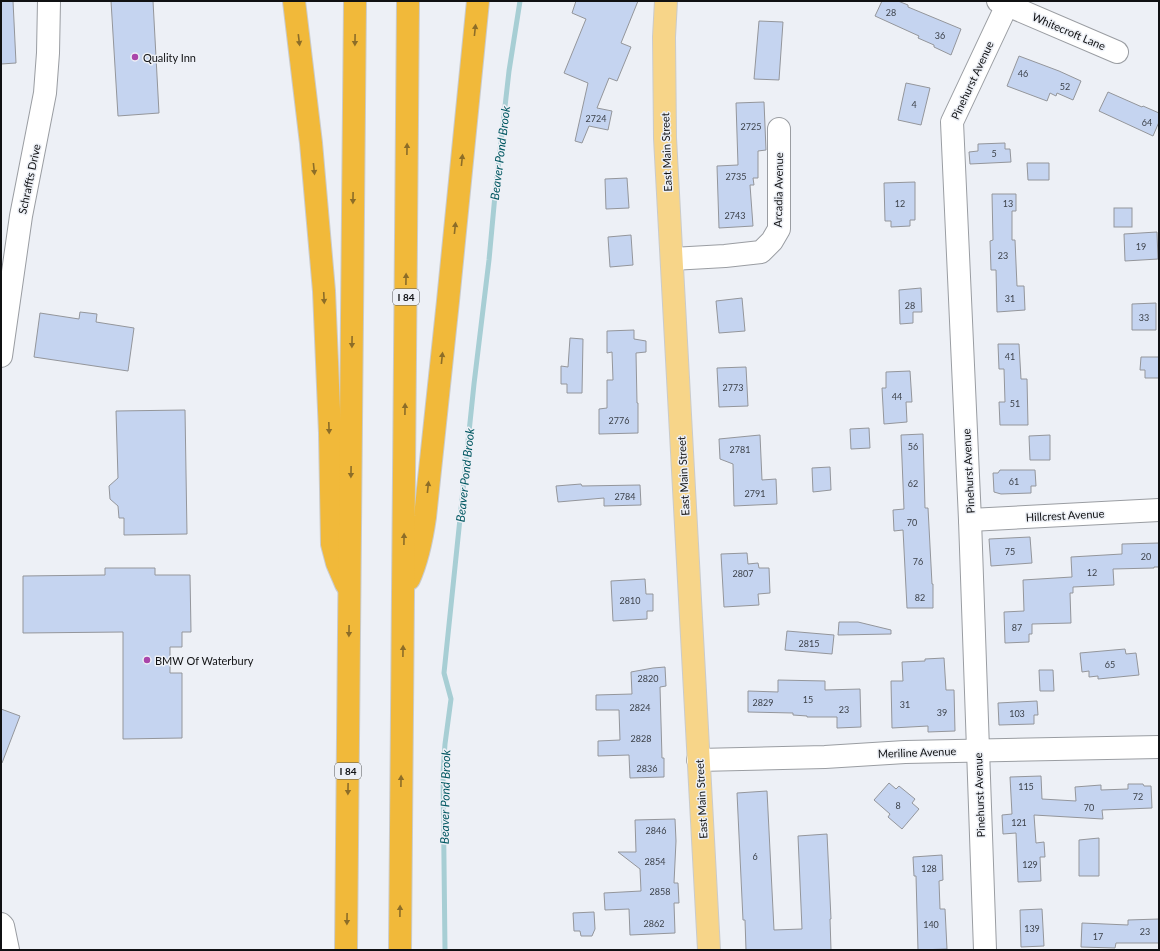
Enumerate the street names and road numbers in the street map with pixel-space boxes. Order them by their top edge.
street label: Whitecroft Lane [1030,10,1108,52]
street label: Pinehurst Avenue [948,39,996,121]
street label: East Main Street [658,112,674,192]
street label: Schraffts Drive [15,143,43,215]
street label: Arcadia Avenue [771,152,785,228]
road number: I 84 [393,289,419,305]
street label: Pinehurst Avenue [959,428,977,514]
street label: East Main Street [674,436,692,516]
street label: Hillcrest Avenue [1025,506,1105,524]
street label: Meriline Avenue [878,744,957,760]
street label: Pinehurst Avenue [971,752,987,838]
street label: East Main Street [692,759,710,839]
road number: I 84 [335,763,361,779]

